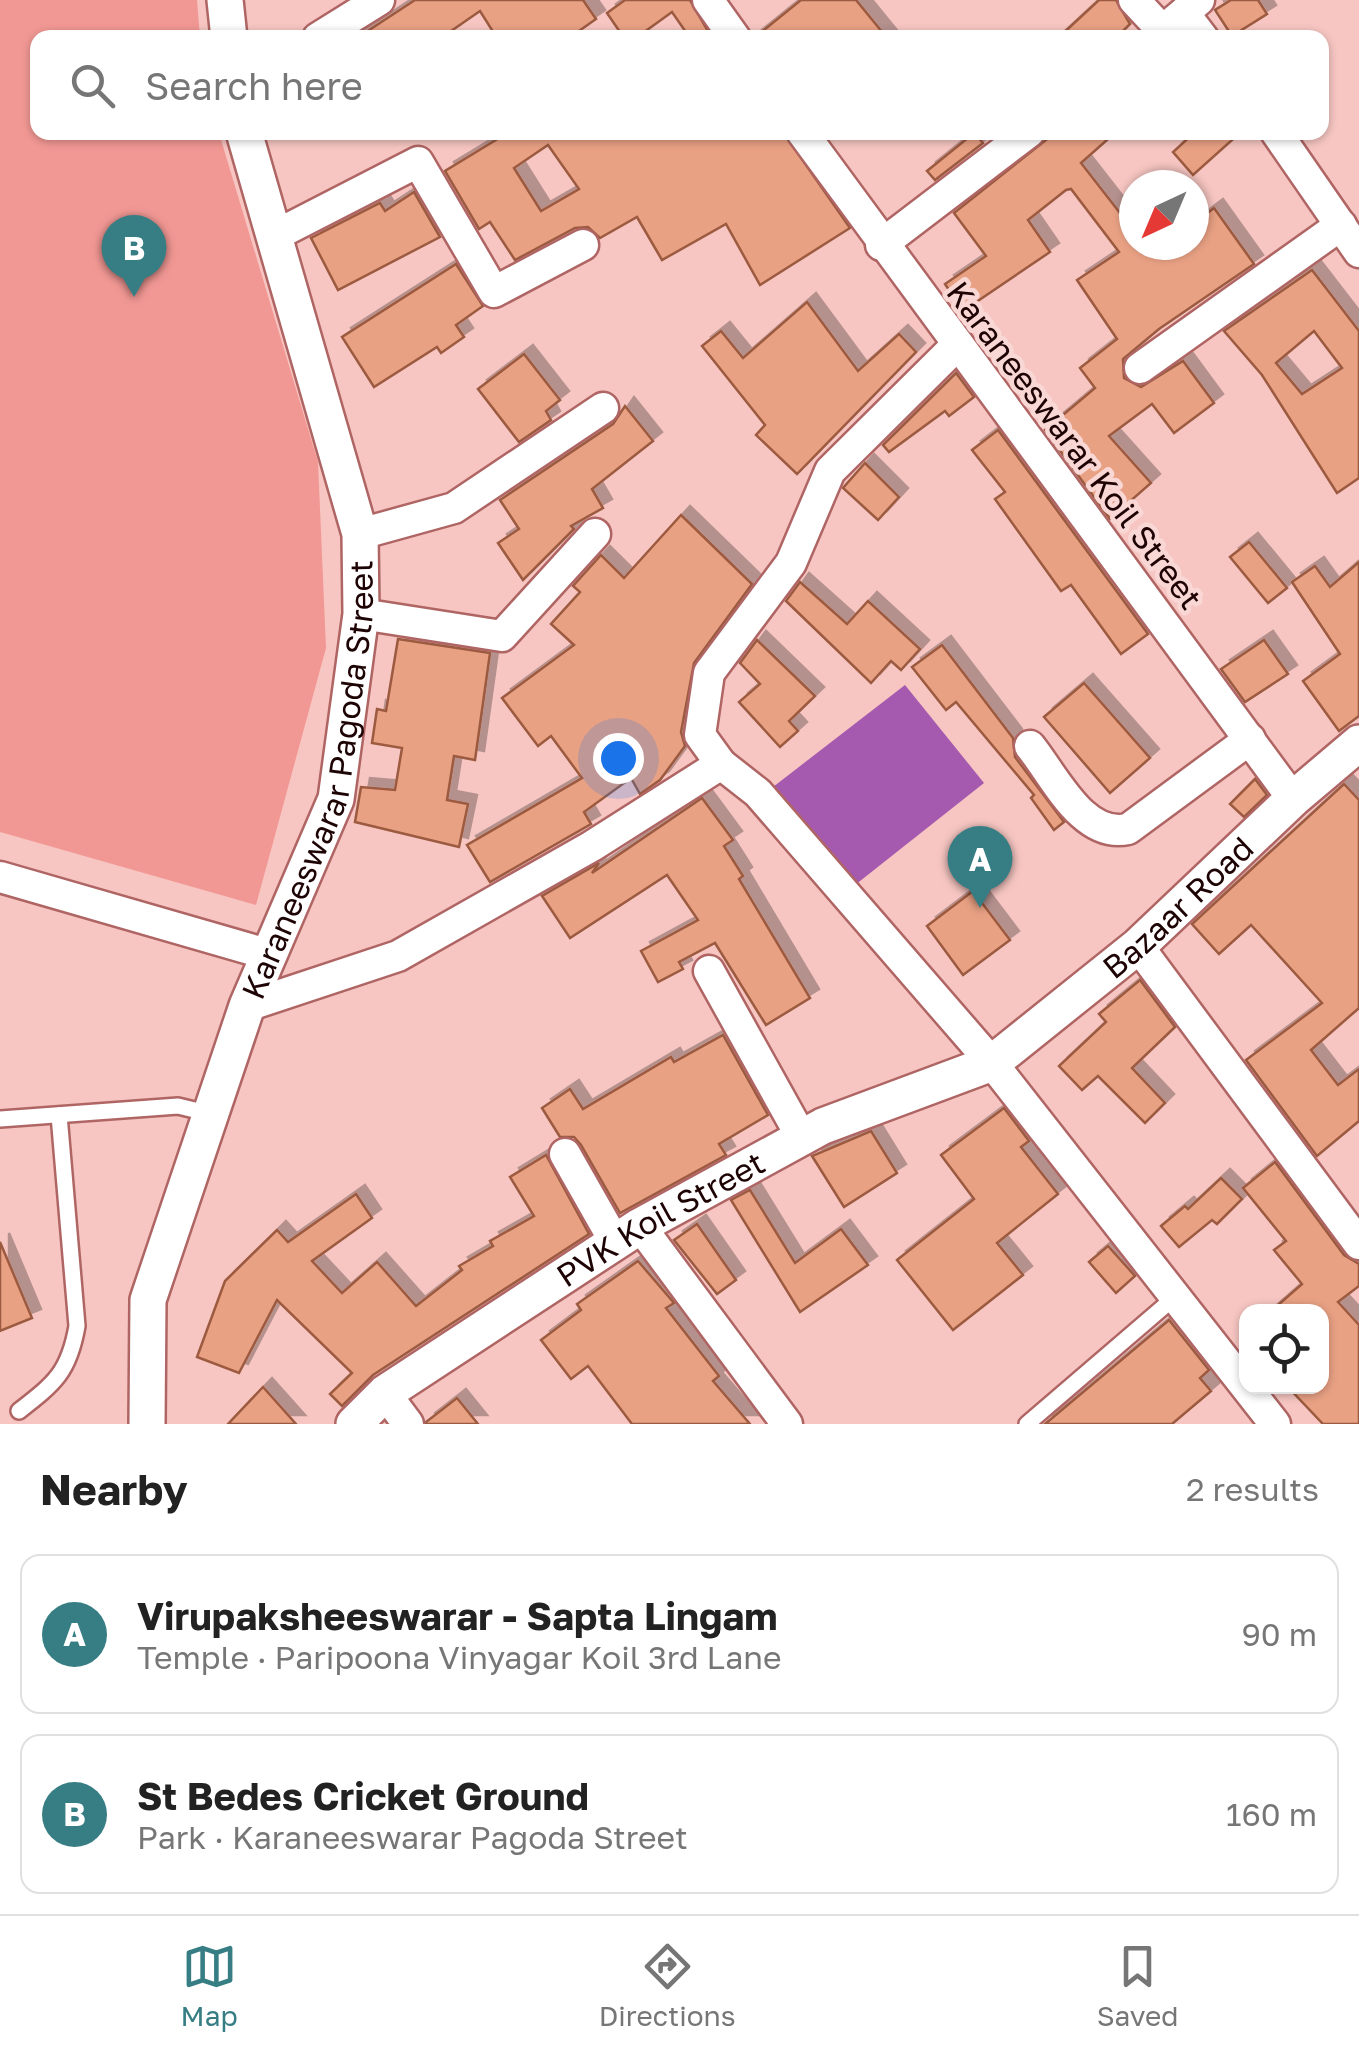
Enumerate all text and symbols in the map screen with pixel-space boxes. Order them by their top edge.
search box [30,30,1329,140]
icon: search [65,58,120,113]
text: Search here [145,63,363,108]
north arrow [1119,170,1209,260]
pin: B [102,214,166,297]
street label: Karaneeswarar Koil Street [939,274,1211,616]
street label: Karaneeswarar Pagoda Street [233,560,380,1005]
your location [593,733,644,784]
pin: A [948,826,1012,908]
street label: Bazaar Road [1095,828,1261,986]
street label: PVK Koil Street [549,1143,771,1294]
map controls [1239,1304,1329,1394]
button: locate [1239,1304,1329,1394]
text: Nearby [40,1464,188,1514]
text: 2 results [1186,1470,1319,1508]
text: Virupaksheeswarar - Sapta Lingam [137,1593,778,1638]
text: A [63,1615,86,1653]
text: 90 m [1241,1615,1317,1653]
text: Temple · Paripoona Vinyagar Koil 3rd Lane [137,1638,781,1676]
text: St Bedes Cricket Ground [137,1773,589,1818]
text: B [63,1795,86,1833]
text: 160 m [1226,1795,1317,1833]
text: Park · Karaneeswarar Pagoda Street [137,1818,688,1856]
tab: Map [181,1939,238,2032]
tab: Directions [599,1939,736,2032]
tab: Saved [1097,1939,1178,2032]

